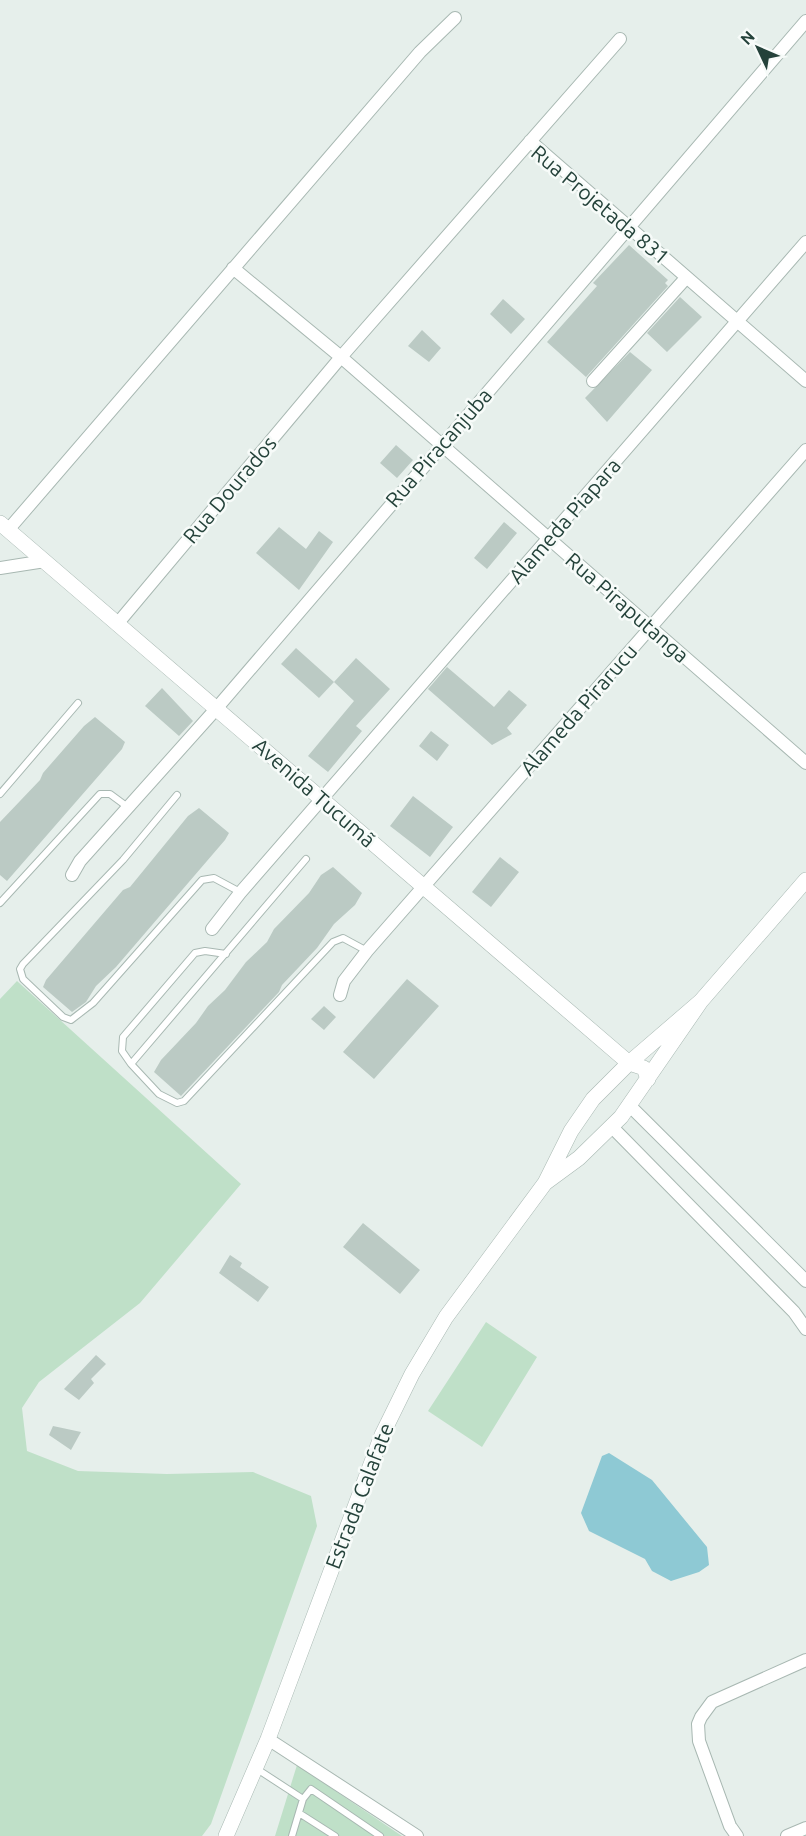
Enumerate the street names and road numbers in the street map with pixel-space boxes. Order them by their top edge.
street label: Rua Projetada 831 [527,140,674,269]
street label: Rua Piracanjuba [380,383,496,512]
street label: Rua Dourados [178,431,281,548]
street label: Alameda Piapara [503,453,625,588]
street label: Rua Piraputanga [561,547,694,667]
street label: Alameda Pirarucu [515,639,642,780]
street label: Avenida Tucumã [249,733,381,852]
street label: Estrada Calafate [320,1419,398,1572]

